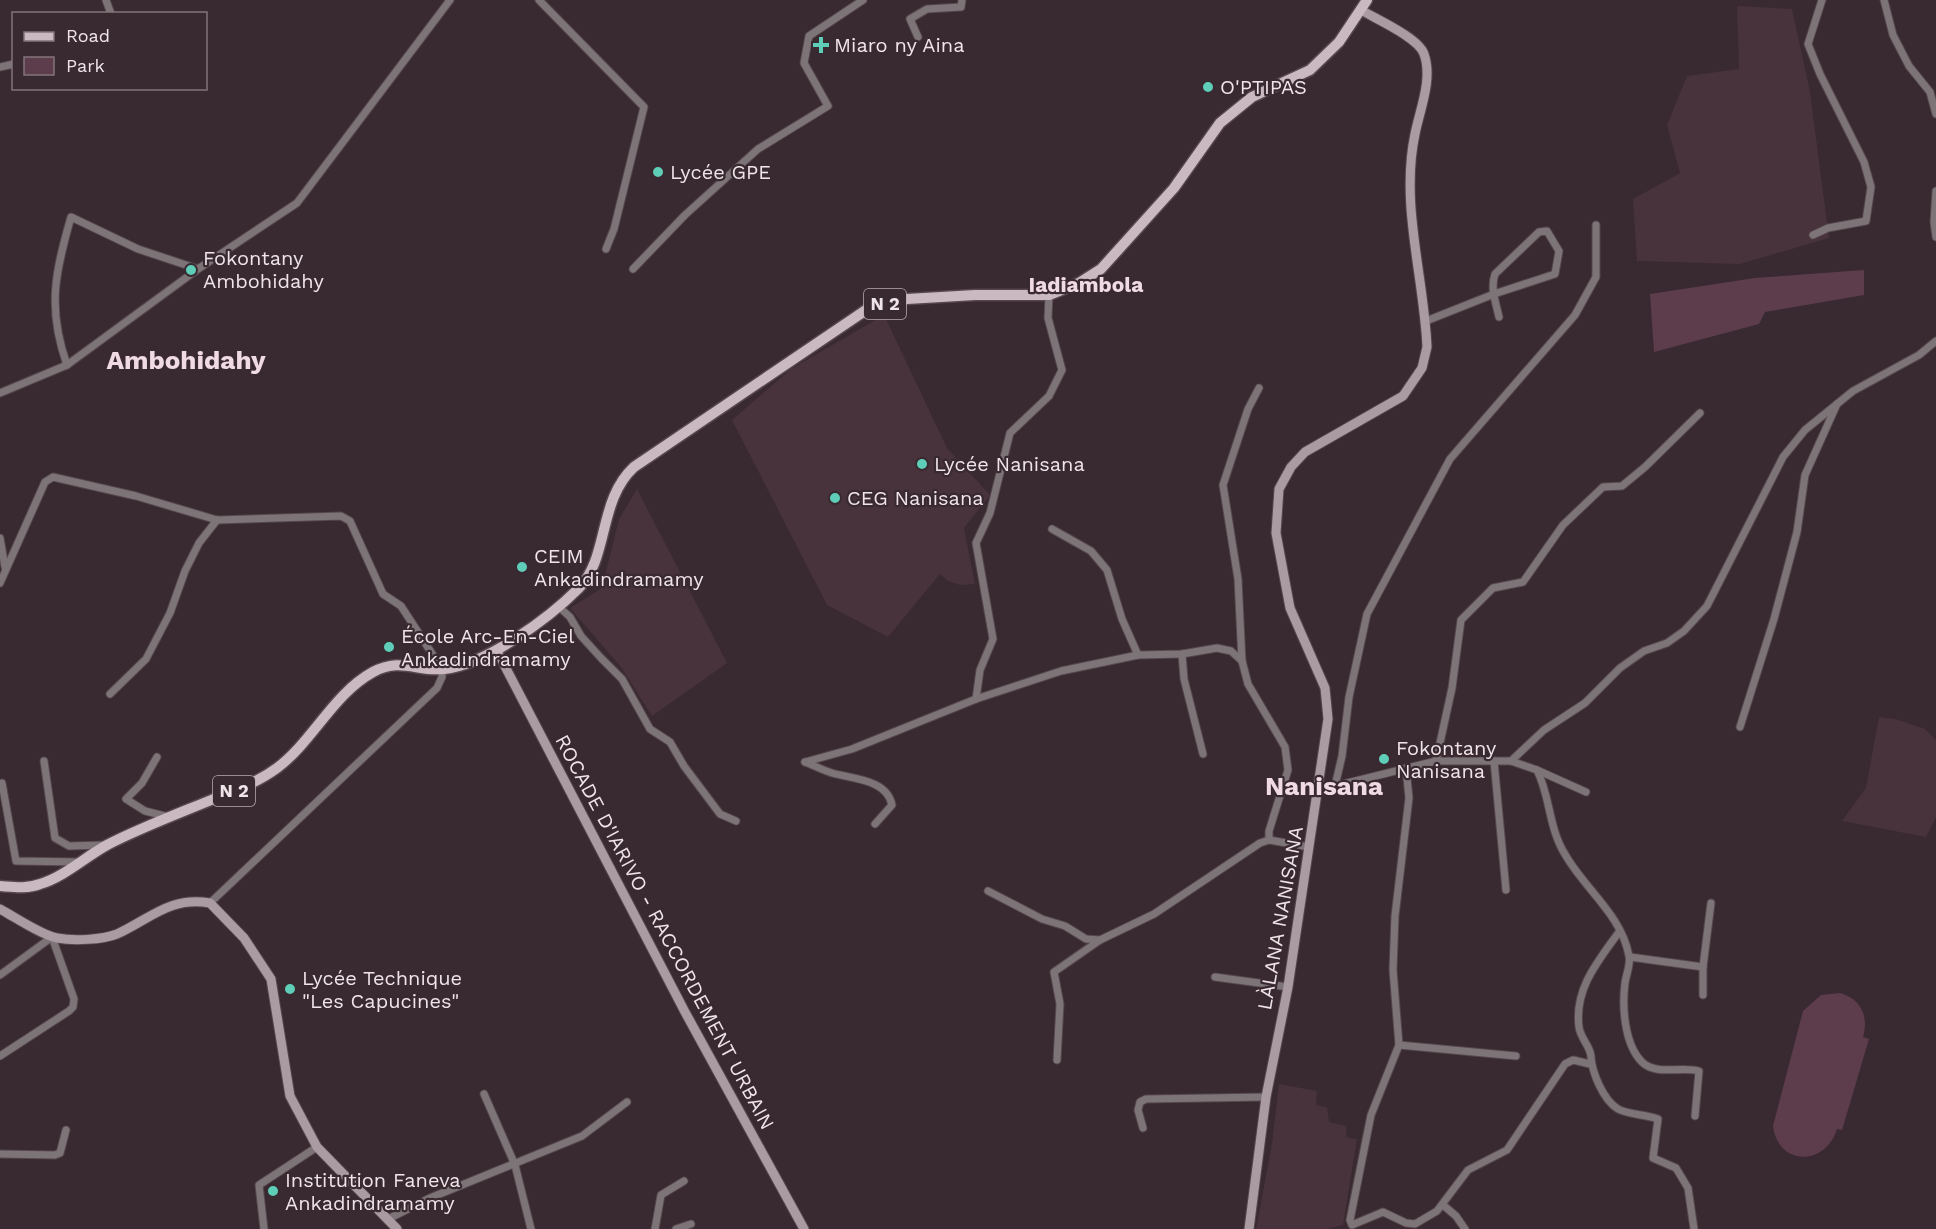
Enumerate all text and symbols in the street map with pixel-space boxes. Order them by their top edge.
legend [12,12,207,90]
text: Road [66,25,110,46]
place label: Miaro ny Aina [834,33,965,57]
marker: Miaro ny Aina [812,36,830,54]
text: Park [66,55,105,76]
place label: O'PTIPAS [1220,75,1307,99]
marker: O'PTIPAS [1201,80,1215,94]
place label: Lycée GPE [670,160,771,184]
marker: Lycée GPE [651,165,665,179]
place label: Fokontany Ambohidahy [203,246,324,293]
marker: Fokontany Ambohidahy [184,263,198,277]
district label: Iadiambola [1029,272,1144,297]
road number: N 2 [864,289,906,319]
district label: Ambohidahy [106,345,266,375]
place label: Lycée Nanisana [934,452,1085,476]
marker: Lycée Nanisana [915,457,929,471]
place label: CEG Nanisana [847,486,984,510]
marker: CEG Nanisana [828,491,842,505]
place label: CEIM Ankadindramamy [534,544,704,591]
marker: CEIM Ankadindramamy [515,560,529,574]
place label: École Arc-En-Ciel Ankadindramamy [401,624,574,671]
marker: École Arc-En-Ciel Ankadindramamy [382,640,396,654]
street label: ROCADE D'IARIVO - RACCORDEMENT URBAIN [550,730,780,1134]
place label: Fokontany Nanisana [1396,736,1497,783]
marker: Fokontany Nanisana [1377,752,1391,766]
district label: Nanisana [1265,771,1383,801]
road number: N 2 [213,776,255,806]
street label: LÀLANA NANISANA [1252,824,1308,1012]
place label: Lycée Technique "Les Capucines" [302,966,462,1013]
marker: Lycée Technique "Les Capucines" [283,982,297,996]
place label: Institution Faneva Ankadindramamy [285,1168,461,1215]
marker: Institution Faneva Ankadindramamy [266,1184,280,1198]

